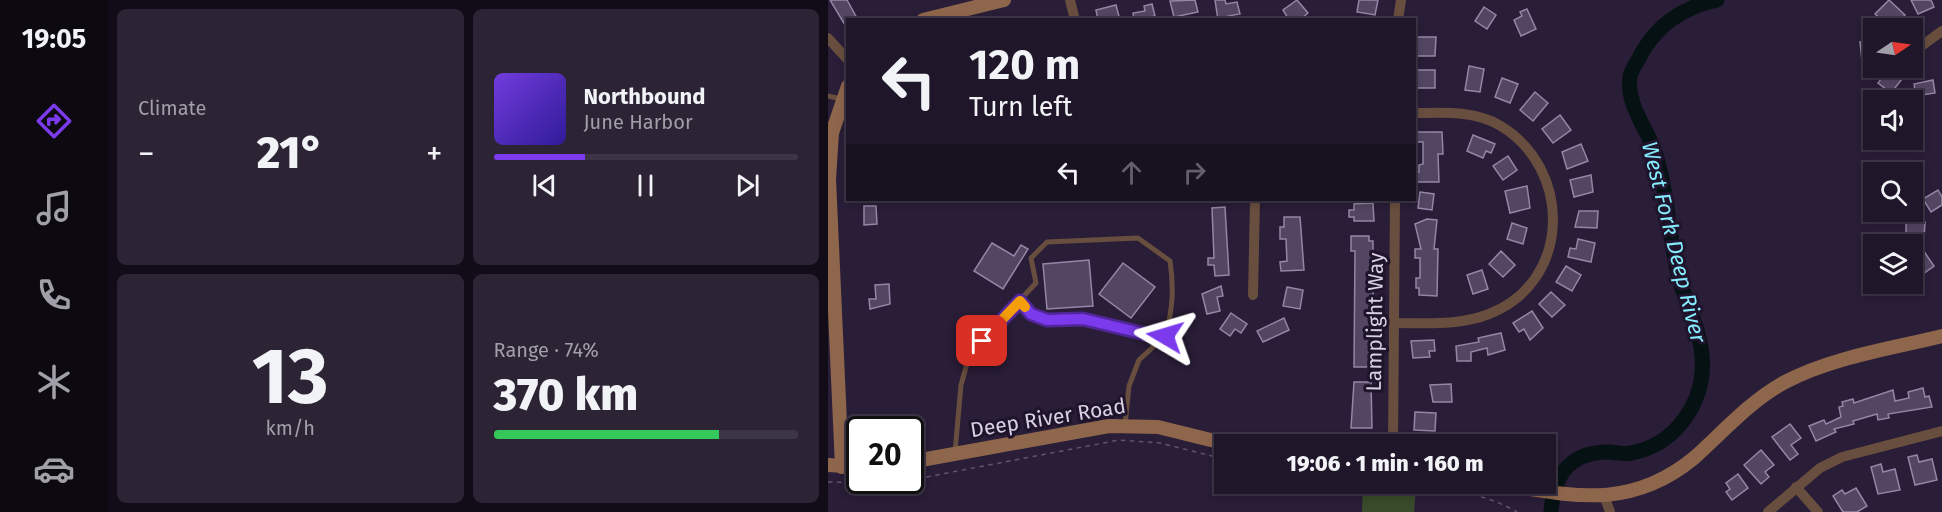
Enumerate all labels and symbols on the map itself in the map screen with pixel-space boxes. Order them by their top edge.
north arrow [1863,18,1923,78]
water label: West Fork Deep River [1636,139,1712,346]
street label: Lamplight Way [1361,252,1389,392]
position arrow [1133,304,1197,368]
pin [956,315,1007,366]
street label: Deep River Road [968,393,1128,443]
speed limit sign: 20 [846,416,924,494]

